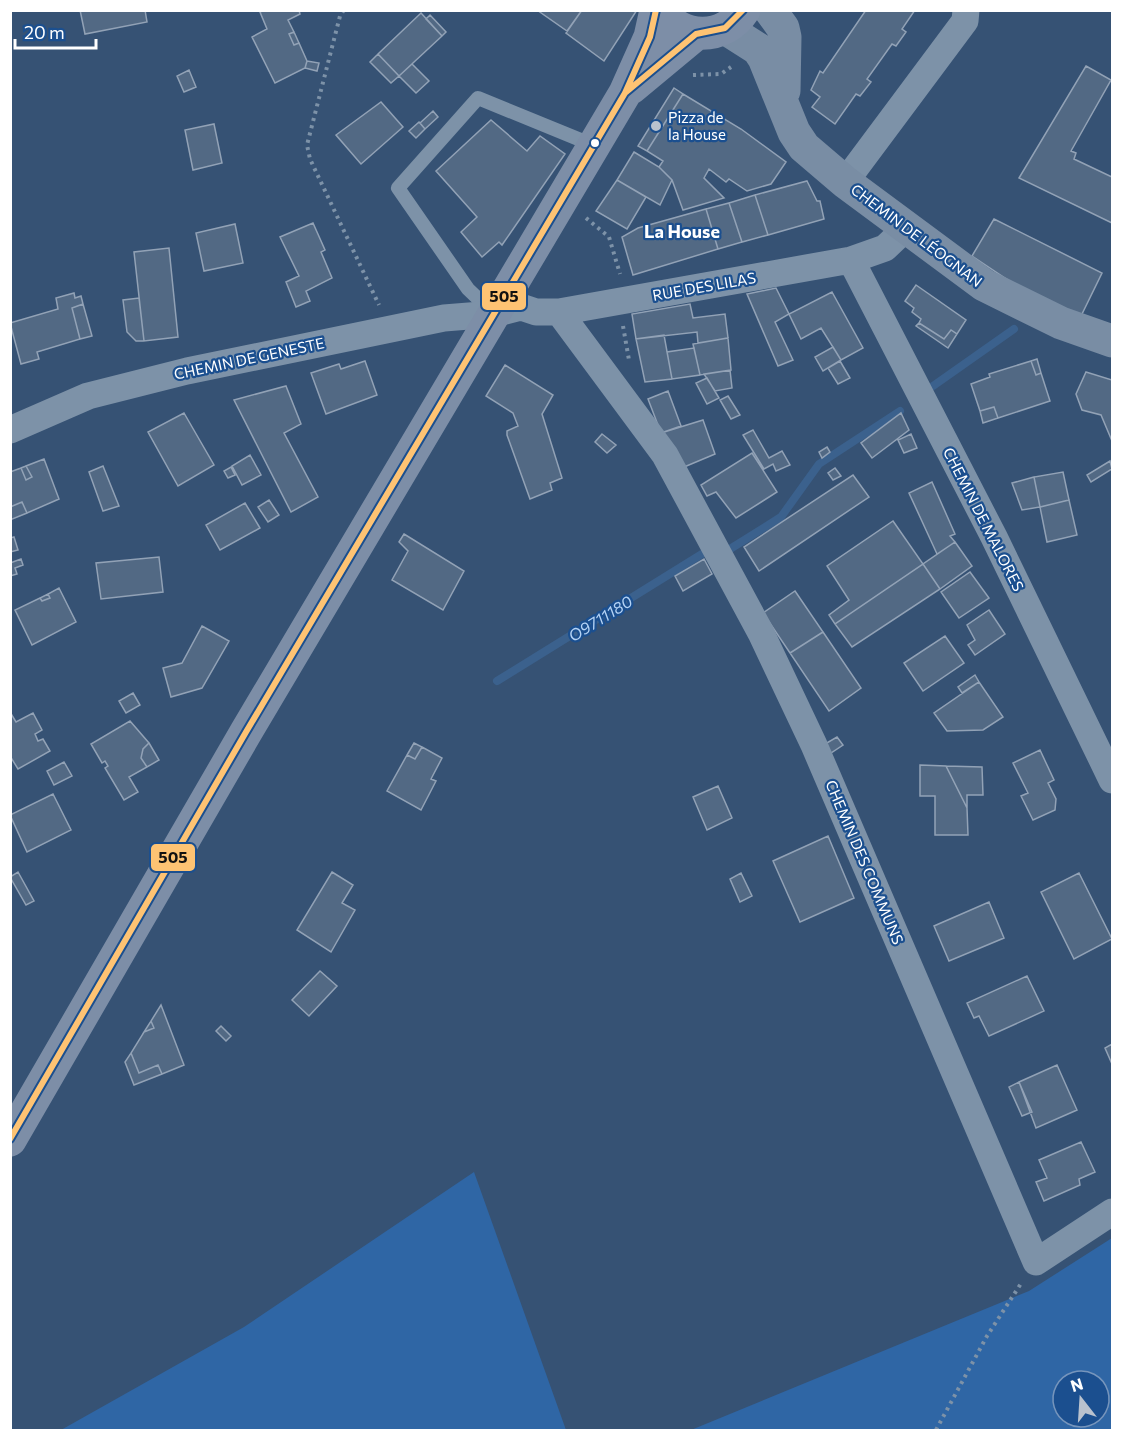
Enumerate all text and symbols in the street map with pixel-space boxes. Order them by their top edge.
scale bar [15,12,96,50]
text: 20 m [24,21,65,43]
place label: Pizza de la House [668,108,726,143]
marker: Pizza de la House [649,119,663,133]
unlabelled marker [589,137,601,149]
street label: CHEMIN DE LÉOGNAN [848,179,987,290]
district label: La House [644,220,720,242]
street label: RUE DES LILAS [651,268,757,304]
line badge: 505 [481,282,527,311]
text: 505 [489,286,519,305]
street label: CHEMIN DE GENESTE [172,333,326,383]
street label: CHEMIN DE MALORES [940,444,1028,594]
water label: O9711180 [565,591,636,645]
street label: CHEMIN DES COMMUNS [822,777,908,947]
line badge: 505 [150,843,196,872]
text: 505 [158,847,188,866]
north arrow [1051,1369,1111,1429]
text: N [1068,1373,1085,1395]

